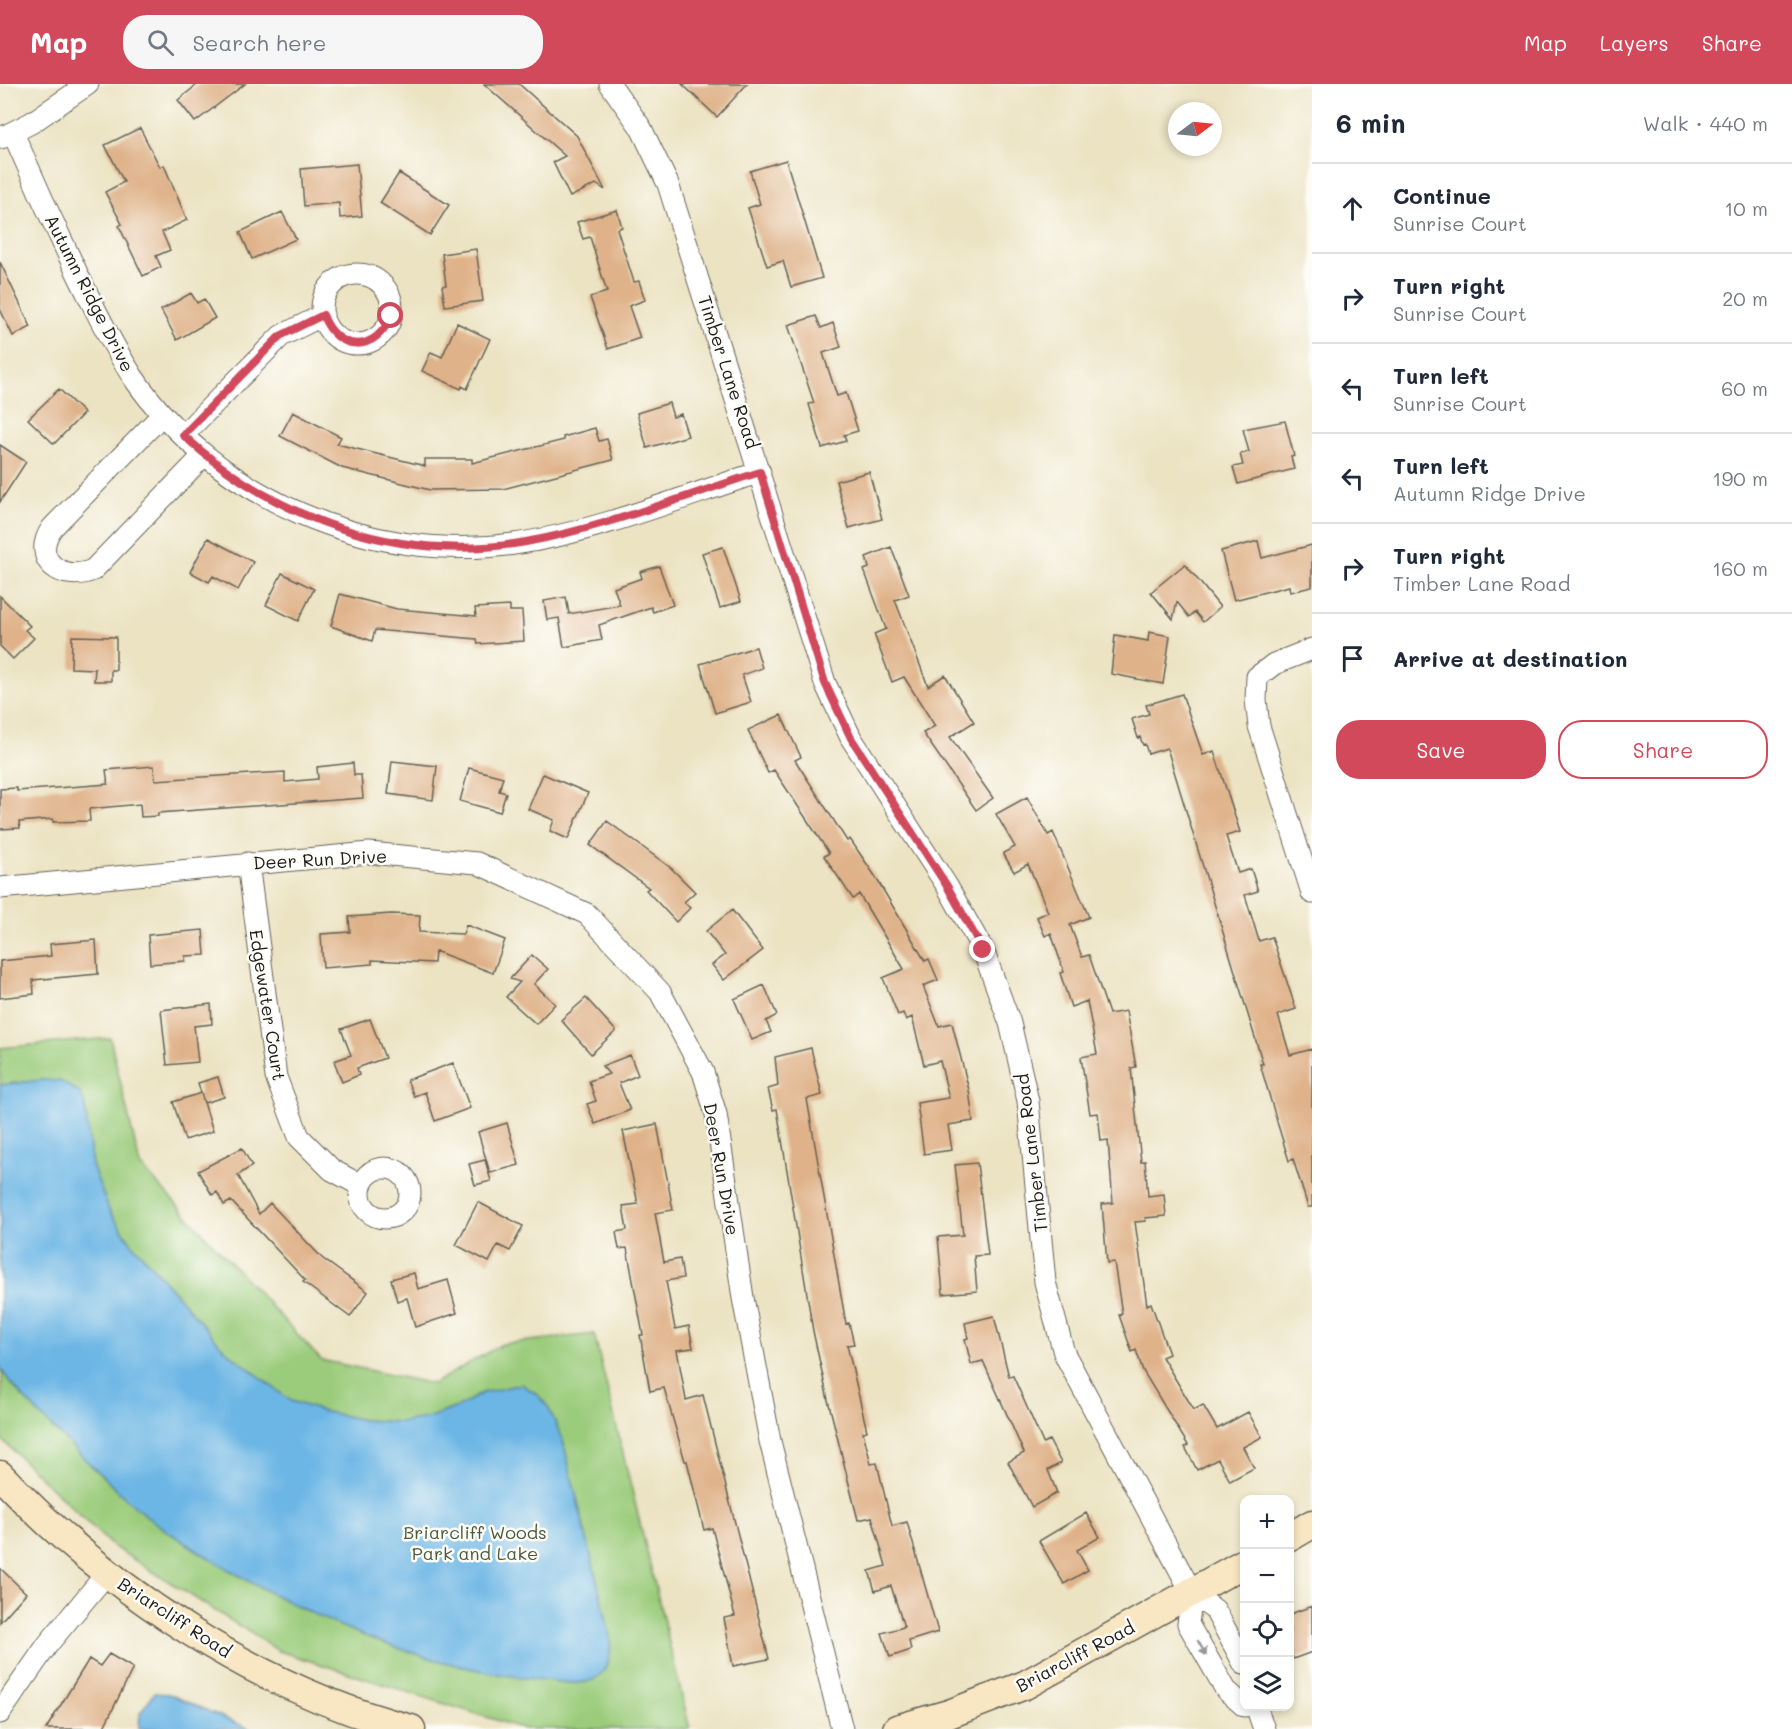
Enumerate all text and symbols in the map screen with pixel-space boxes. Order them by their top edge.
search box [123,15,543,69]
text: Map [30,24,87,60]
icon: search [144,26,177,59]
text: Search here [192,28,326,57]
text: Map [1524,29,1567,56]
text: Layers [1600,29,1669,56]
text: Share [1702,29,1762,56]
north arrow [1168,102,1222,156]
text: 6 min [1336,106,1405,140]
text: Walk · 440 m [1643,110,1768,136]
text: Continue [1393,181,1491,210]
icon: ahead [1336,192,1369,225]
text: 10 m [1724,195,1768,221]
street label: Autumn Ridge Drive [40,210,140,376]
text: Sunrise Court [1393,210,1527,236]
text: Turn right [1393,271,1505,300]
icon: right [1336,282,1369,315]
text: 20 m [1722,285,1768,311]
street label: Timber Lane Road [693,292,765,452]
text: Sunrise Court [1393,300,1527,326]
route start [377,302,403,328]
text: Turn left [1393,361,1489,390]
icon: left [1336,372,1369,405]
text: 60 m [1721,375,1768,401]
text: Sunrise Court [1393,390,1527,416]
text: Turn left [1393,451,1489,480]
icon: left [1336,462,1369,495]
text: 190 m [1713,465,1768,491]
text: Autumn Ridge Drive [1393,480,1586,506]
text: Turn right [1393,541,1505,570]
icon: right [1336,552,1369,585]
text: 160 m [1712,555,1768,581]
text: Timber Lane Road [1393,570,1570,596]
icon: arrive [1336,642,1369,675]
text: Arrive at destination [1393,644,1628,673]
button: Save [1336,720,1546,779]
button: Share [1558,720,1768,779]
street label: Deer Run Drive [252,844,388,874]
street label: Edgewater Court [244,928,292,1082]
route end [969,936,995,962]
street label: Timber Lane Road [1009,1072,1053,1234]
street label: Deer Run Drive [699,1101,745,1237]
map controls [1240,1495,1294,1711]
button: + [1240,1495,1294,1549]
park label: Briarcliff Woods Park and Lake [403,1520,547,1565]
button: − [1240,1549,1294,1603]
street label: Briarcliff Road [113,1571,237,1663]
button: locate [1240,1603,1294,1657]
street label: Briarcliff Road [1011,1615,1139,1697]
one-way arrow [1196,1640,1207,1656]
button: layers [1240,1657,1294,1711]

